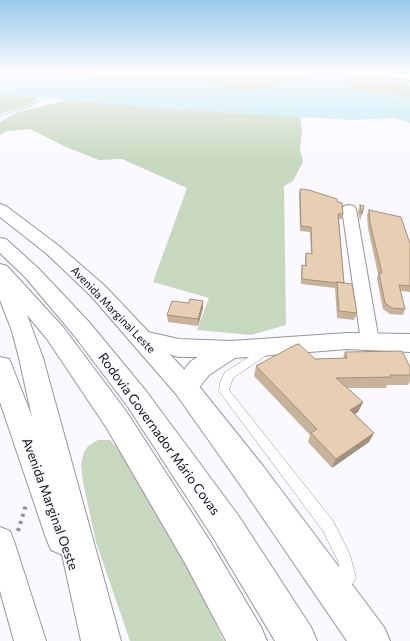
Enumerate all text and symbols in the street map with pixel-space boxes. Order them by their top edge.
street label: Avenida Marginal Leste [68,264,158,356]
street label: Rodovia Governador Mário Covas [95,350,223,518]
street label: Avenida Marginal Oeste [19,436,81,572]

